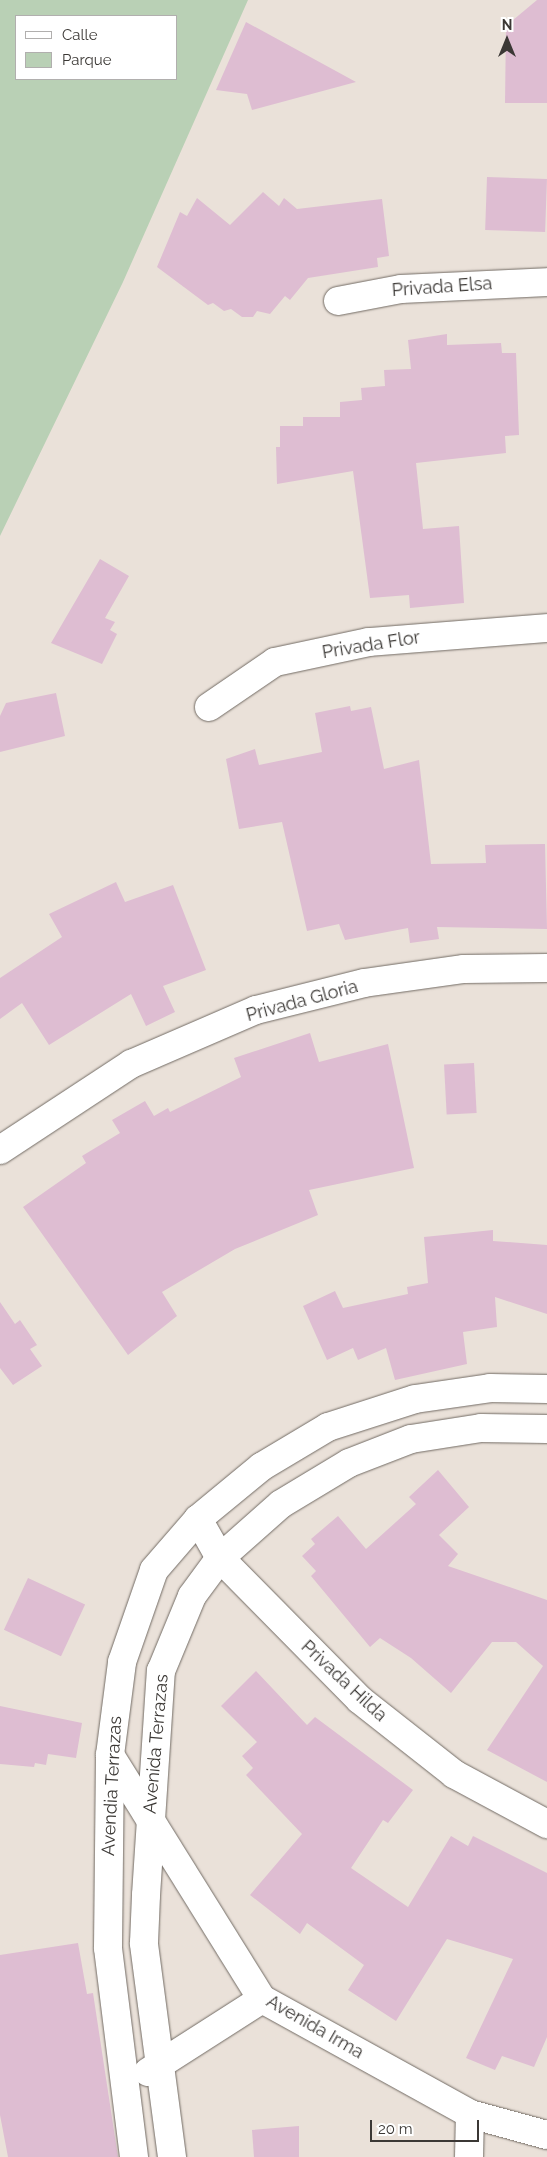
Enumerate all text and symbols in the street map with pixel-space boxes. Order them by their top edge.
legend [15,15,178,80]
north arrow [482,15,532,65]
text: N [502,17,512,33]
text: Calle [62,26,97,44]
text: Parque [62,51,111,69]
street label: Privada Elsa [391,273,493,301]
street label: Privada Flor [321,627,421,663]
street label: Privada Gloria [244,976,360,1026]
street label: Privada Hilda [297,1636,391,1726]
street label: Avenida Terrazas [139,1673,173,1815]
street label: Avendia Terrazas [98,1715,126,1857]
street label: Avenida Irma [263,1991,367,2063]
scale bar [372,2110,481,2142]
text: 20 m [378,2120,413,2138]

